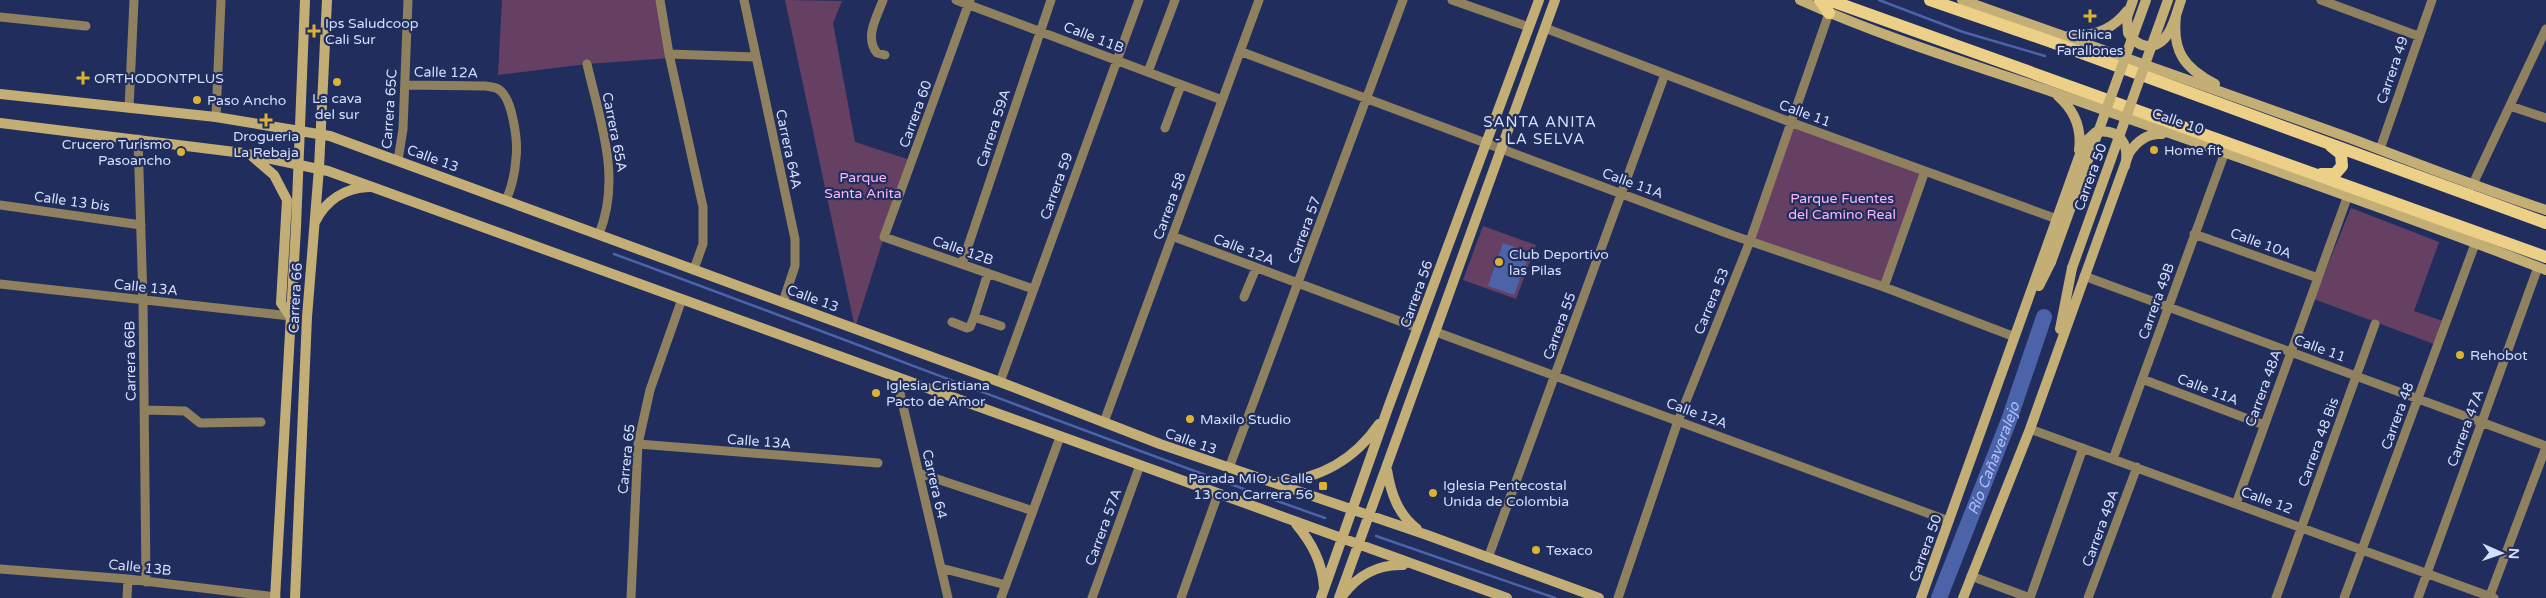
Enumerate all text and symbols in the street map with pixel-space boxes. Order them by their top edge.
marker: Clínica Farallones [2083,9,2097,23]
place label: Ips Saludcoop Cali Sur [325,15,419,48]
street label: Calle 11B [1061,18,1126,57]
marker: Ips Saludcoop Cali Sur [307,24,321,38]
place label: Clínica Farallones [2056,26,2124,59]
street label: Carrera 49 [2373,34,2412,106]
street label: Calle 12A [414,63,478,82]
street label: Carrera 65C [378,68,401,150]
place label: ORTHODONTPLUS [94,70,224,87]
marker: ORTHODONTPLUS [76,71,90,85]
marker: La cava del sur [331,76,343,88]
street label: Carrera 60 [895,78,936,150]
street label: Carrera 59A [973,87,1014,169]
place label: La cava del sur [312,90,362,123]
street label: Carrera 65A [598,91,631,173]
place label: Paso Ancho [207,92,286,109]
marker: Paso Ancho [191,94,203,106]
street label: Calle 11 [1777,96,1833,131]
street label: Calle 10 [2150,105,2206,138]
street label: Carrera 64A [772,108,805,190]
district label: SANTA ANITA - LA SELVA [1483,113,1597,148]
marker: Drogueria La Rebaja [260,114,272,126]
place label: Drogueria La Rebaja [233,128,299,161]
place label: Crucero Turismo Pasoancho [62,136,171,169]
street label: Calle 13 [405,141,461,176]
street label: Carrera 50 [2070,141,2111,213]
place label: Home fit [2164,142,2222,159]
marker: Home fit [2148,144,2160,156]
marker: Crucero Turismo Pasoancho [175,146,187,158]
street label: Carrera 59 [1036,150,1077,222]
street label: Calle 11A [1600,165,1666,202]
park label: Parque Santa Anita [824,169,902,202]
street label: Carrera 58 [1149,170,1190,242]
street label: Calle 13 bis [33,188,111,215]
park label: Parque Fuentes del Camino Real [1788,190,1896,223]
street label: Carrera 57 [1284,194,1325,266]
street label: Calle 10A [2228,225,2294,262]
street label: Calle 12A [1211,230,1277,269]
street label: Calle 12B [930,232,996,269]
place label: Club Deportivo las Pilas [1509,246,1609,279]
marker: Club Deportivo las Pilas [1493,256,1505,268]
street label: Carrera 56 [1396,258,1437,330]
street label: Carrera 49B [2135,261,2178,342]
street label: Carrera 66 [285,262,306,334]
street label: Carrera 53 [1690,265,1733,337]
street label: Calle 13A [113,276,179,299]
street label: Calle 13 [785,281,841,316]
street label: Carrera 55 [1539,290,1580,362]
street label: Carrera 66B [121,321,140,401]
street label: Calle 11 [2292,331,2348,366]
street label: Carrera 48A [2242,347,2285,429]
place label: Rehobot [2470,347,2528,364]
marker: Rehobot [2454,349,2466,361]
street label: Calle 11A [2175,370,2241,409]
place label: Iglesia Cristiana Pacto de Amor [886,377,990,410]
street label: Carrera 48 [2377,380,2418,452]
marker: Iglesia Cristiana Pacto de Amor [870,387,882,399]
street label: Carrera 47A [2444,387,2487,469]
street label: Calle 12A [1664,395,1730,432]
street label: Carrera 48 Bis [2294,395,2343,489]
water label: Río Cañaveralejo [1964,399,2024,517]
place label: Maxilo Studio [1200,411,1291,428]
marker: Maxilo Studio [1184,413,1196,425]
street label: Carrera 65 [614,423,639,495]
street label: Calle 13 [1163,425,1219,458]
street label: Calle 13A [726,431,792,452]
street label: Carrera 64 [918,448,951,521]
place label: Parada MIO - Calle 13 con Carrera 56 [1188,470,1313,503]
place label: Iglesia Pentecostal Unida de Colombia [1443,477,1569,510]
marker: Parada MIO - Calle 13 con Carrera 56 [1317,480,1329,492]
street label: Calle 12 [2239,483,2295,518]
street label: Carrera 57A [1082,486,1125,568]
marker: Iglesia Pentecostal Unida de Colombia [1427,487,1439,499]
street label: Carrera 49A [2079,487,2122,569]
street label: Carrera 50 [1905,512,1946,584]
north arrow [2476,528,2526,578]
place label: Texaco [1546,542,1593,559]
marker: Texaco [1530,544,1542,556]
text: N [2505,548,2522,559]
street label: Calle 13B [108,556,172,579]

